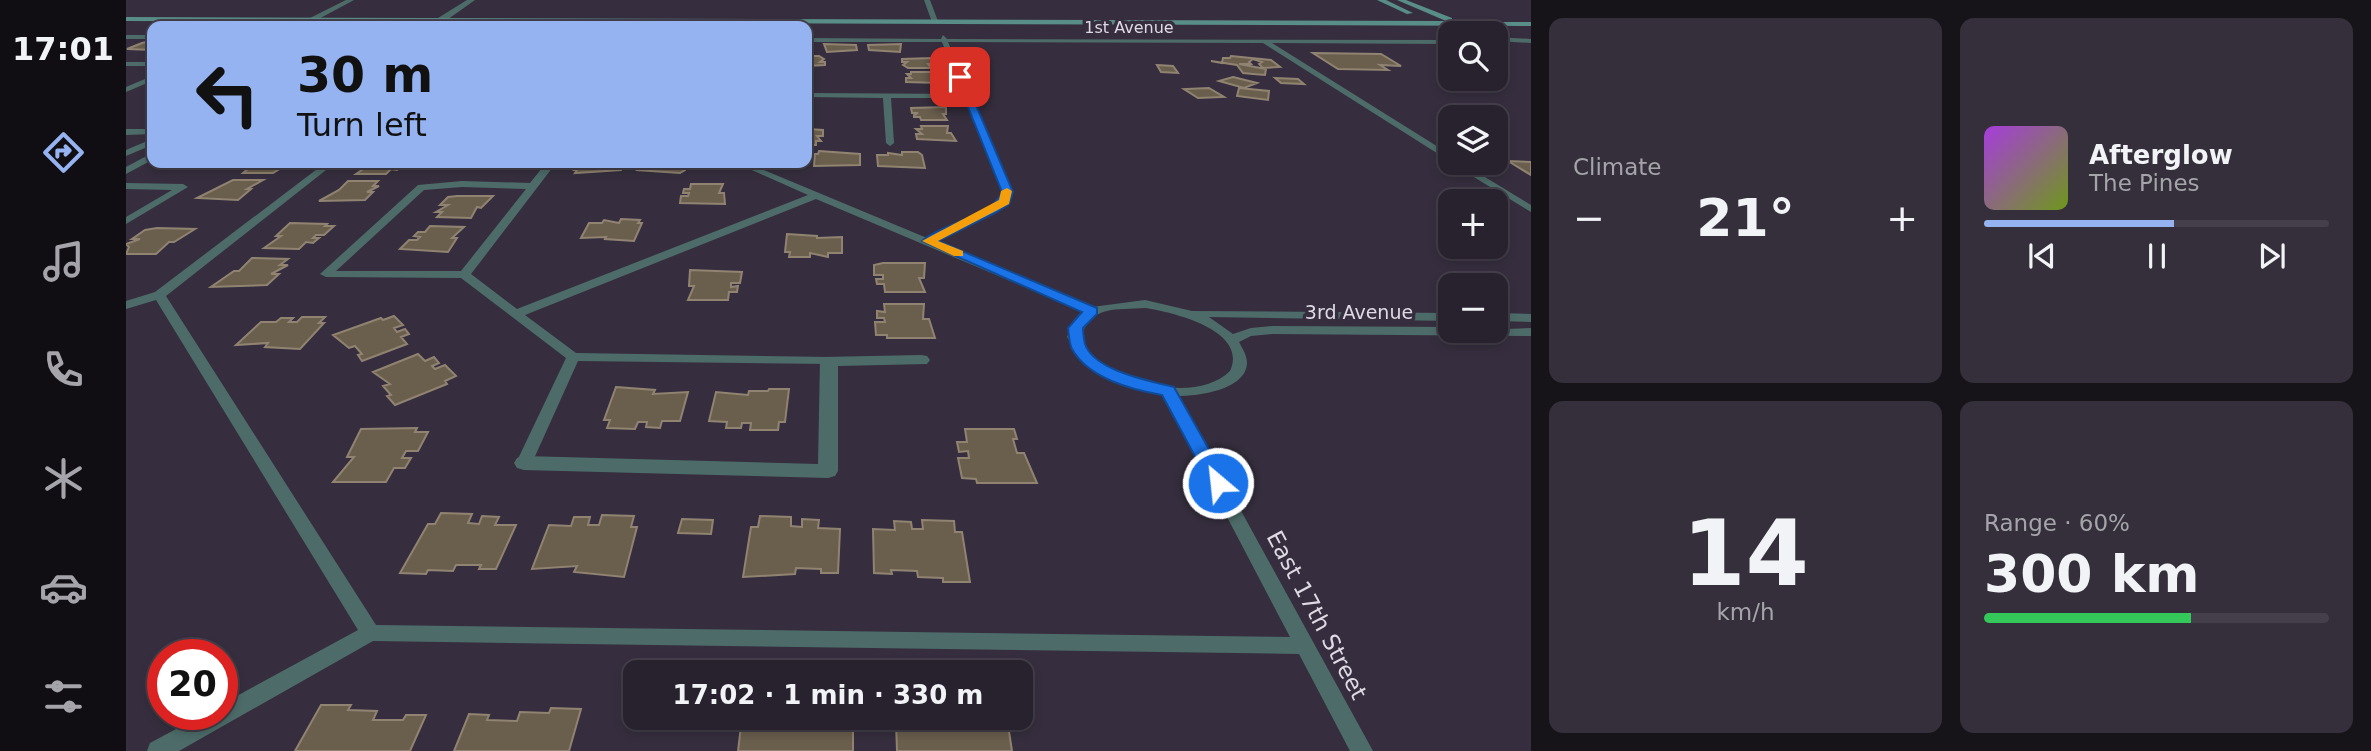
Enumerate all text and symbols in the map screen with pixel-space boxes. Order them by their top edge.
street label: 1st Avenue [1084,18,1174,37]
map controls [1438,21,1508,343]
button: search [1438,21,1508,91]
text: 17:01 [12,30,114,68]
text: 30 m [297,47,433,104]
pin [930,47,990,107]
icon: left [182,49,273,140]
icon: arrive [941,58,979,96]
button: layers [1438,105,1508,175]
text: Turn left [297,106,427,144]
icon: directions [39,128,88,177]
text: Afterglow [2089,140,2233,170]
text: Climate [1573,154,1662,180]
text: The Pines [2089,170,2200,196]
text: 21° [1696,188,1795,248]
button: + [1438,189,1508,259]
text: − [1573,196,1605,240]
text: + [1886,196,1918,240]
icon: music [39,237,88,286]
icon: previous [2023,237,2061,275]
icon: pause [2138,237,2176,275]
icon: next [2253,237,2291,275]
button: − [1438,273,1508,343]
street label: 3rd Avenue [1305,301,1413,323]
icon: phone [39,345,88,394]
position arrow [1181,446,1255,520]
icon: climate [39,454,88,503]
text: 14 [1682,501,1809,606]
text: Range · 60% [1984,510,2130,536]
street label: East 17th Street [1262,526,1372,704]
text: 300 km [1984,544,2199,604]
icon: car [39,563,88,612]
text: km/h [1716,599,1775,625]
speed limit sign: 20 [147,639,238,730]
icon: filters [39,672,88,721]
text: 17:02 · 1 min · 330 m [673,680,983,710]

